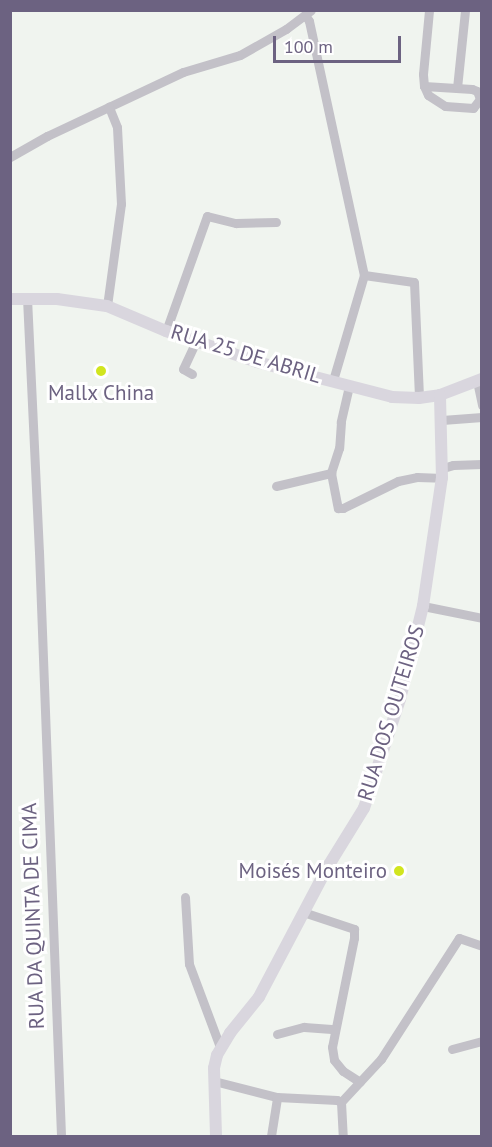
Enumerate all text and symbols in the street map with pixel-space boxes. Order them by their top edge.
scale bar [276,24,404,62]
text: 100 m [284,35,333,58]
street label: RUA 25 DE ABRIL [167,319,325,389]
marker: Mallx China [94,364,108,378]
place label: Mallx China [48,380,154,406]
street label: RUA DOS OUTEIROS [352,622,430,804]
street label: RUA DA QUINTA DE CIMA [16,801,50,1031]
place label: Moisés Monteiro [239,858,387,884]
marker: Moisés Monteiro [392,864,406,878]

